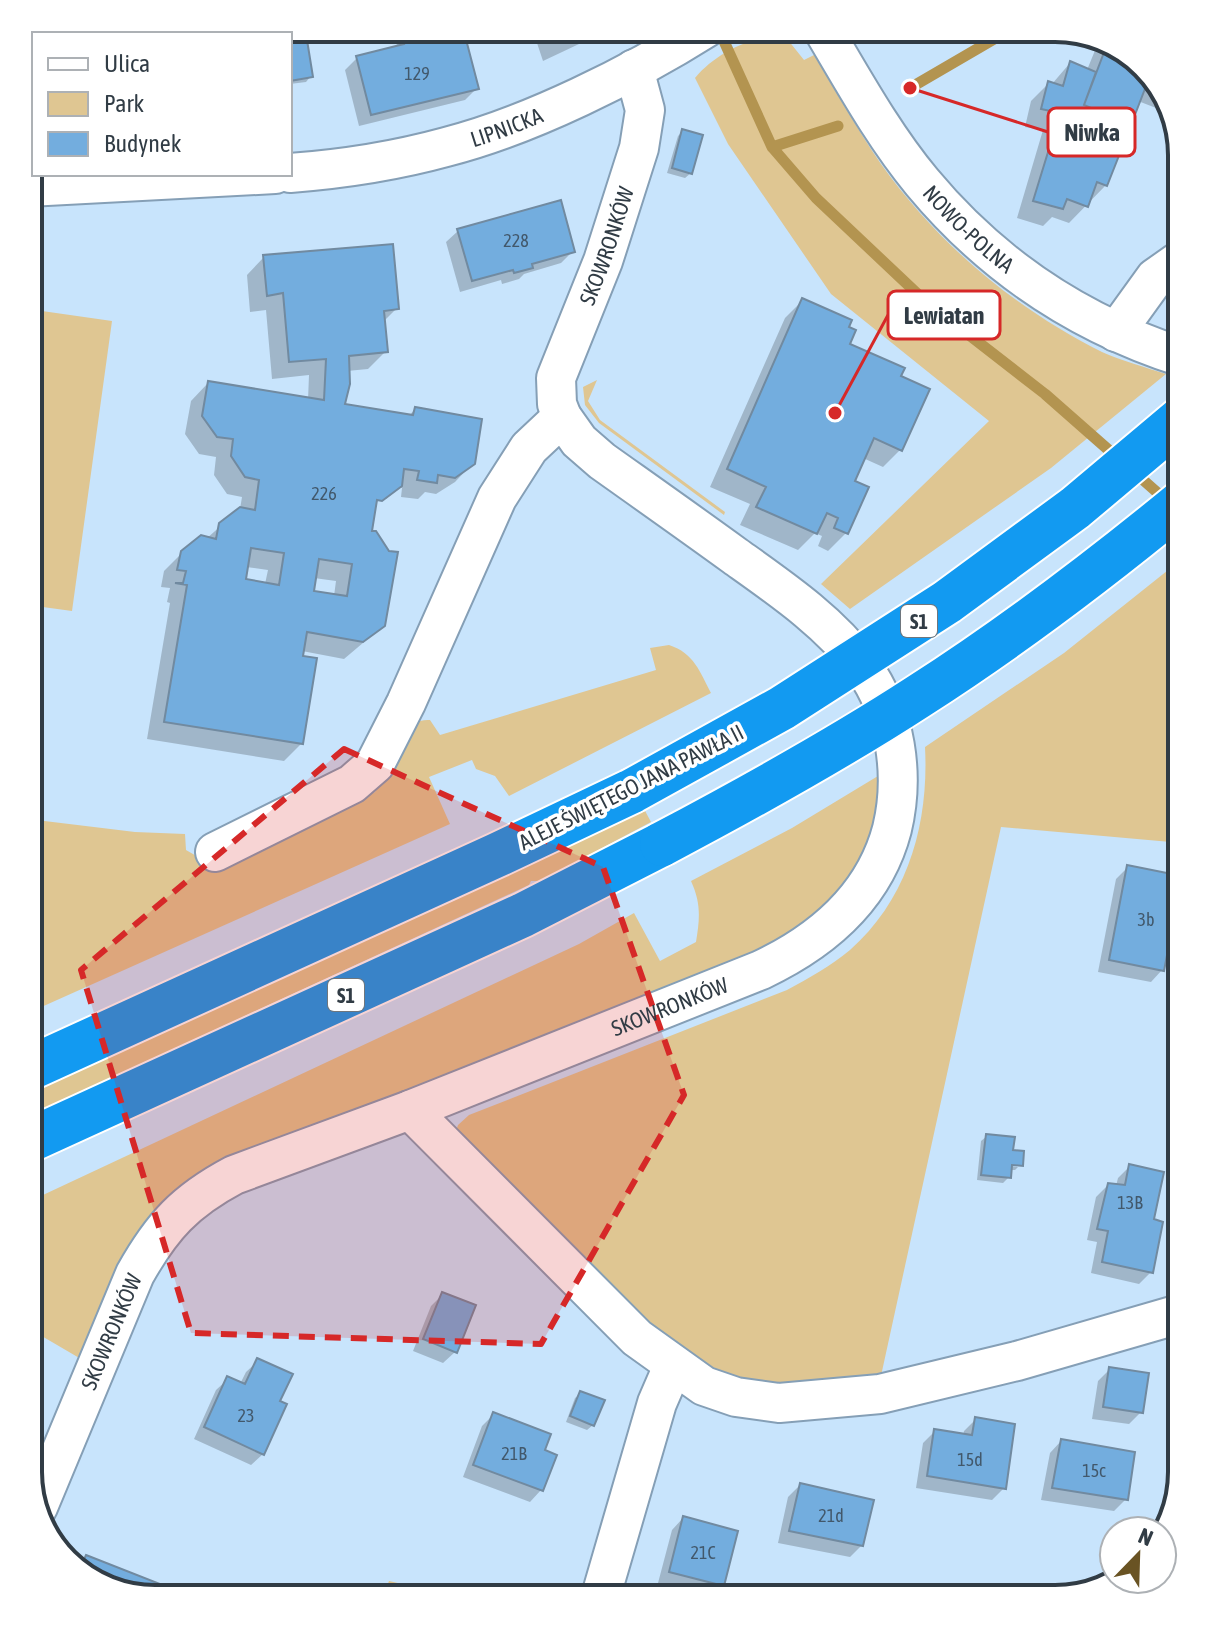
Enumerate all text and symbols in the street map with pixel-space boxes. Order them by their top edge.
legend [32,32,292,176]
text: Ulica [104,50,150,77]
house number: 129 [404,63,430,84]
text: Park [104,90,145,117]
street label: LIPNICKA [467,102,547,152]
callout: Niwka [1048,108,1135,156]
text: Niwka [1064,119,1120,146]
text: Budynek [104,130,182,157]
street label: NOWO-POLNA [918,180,1019,278]
street label: SKOWRONKÓW [574,183,639,309]
house number: 228 [503,230,529,251]
callout: Lewiatan [888,291,1000,339]
text: Lewiatan [904,302,984,329]
house number: 226 [311,483,337,504]
road number: S1 [901,605,937,637]
street label: ALEJE ŚWIĘTEGO JANA PAWŁA II [514,719,748,855]
house number: 3b [1138,909,1155,930]
street label: SKOWRONKÓW [608,971,732,1041]
road number: S1 [328,979,364,1011]
house number: 13B [1117,1192,1143,1213]
street label: SKOWRONKÓW [75,1270,147,1394]
house number: 23 [238,1405,254,1426]
house number: 21B [501,1443,527,1464]
house number: 15d [957,1449,983,1470]
house number: 15c [1082,1460,1106,1481]
house number: 21d [818,1505,844,1526]
north arrow [1098,1515,1178,1595]
text: N [1135,1522,1157,1551]
house number: 21C [690,1542,716,1563]

